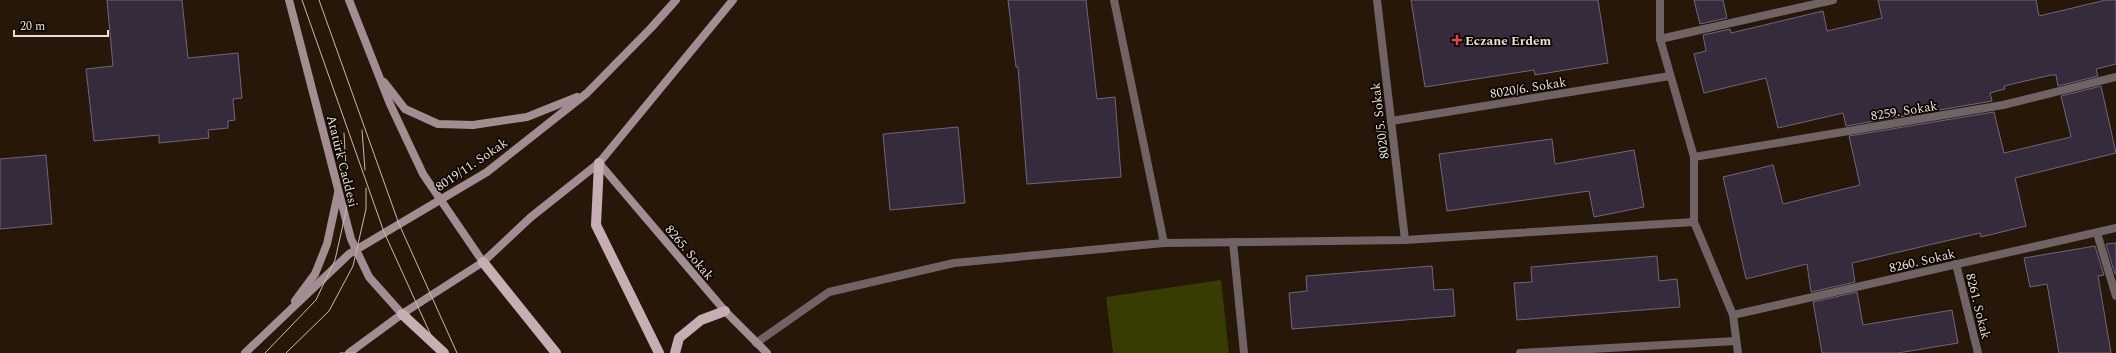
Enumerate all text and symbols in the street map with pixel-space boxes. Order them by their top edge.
scale bar [14,12,108,38]
text: 20 m [20,17,45,36]
place label: Eczane Erdem [1465,31,1551,51]
marker: Eczane Erdem [1452,35,1462,45]
street label: 8020/6. Sokak [1489,72,1568,104]
street label: 8020/5. Sokak [1365,81,1395,160]
street label: 8259. Sokak [1869,96,1939,126]
street label: Atatürk Caddesi [321,113,363,209]
street label: 8019/11. Sokak [431,133,512,196]
street label: 8265. Sokak [660,220,719,285]
street label: 8260. Sokak [1887,244,1957,278]
street label: 8261. Sokak [1960,271,1996,341]

